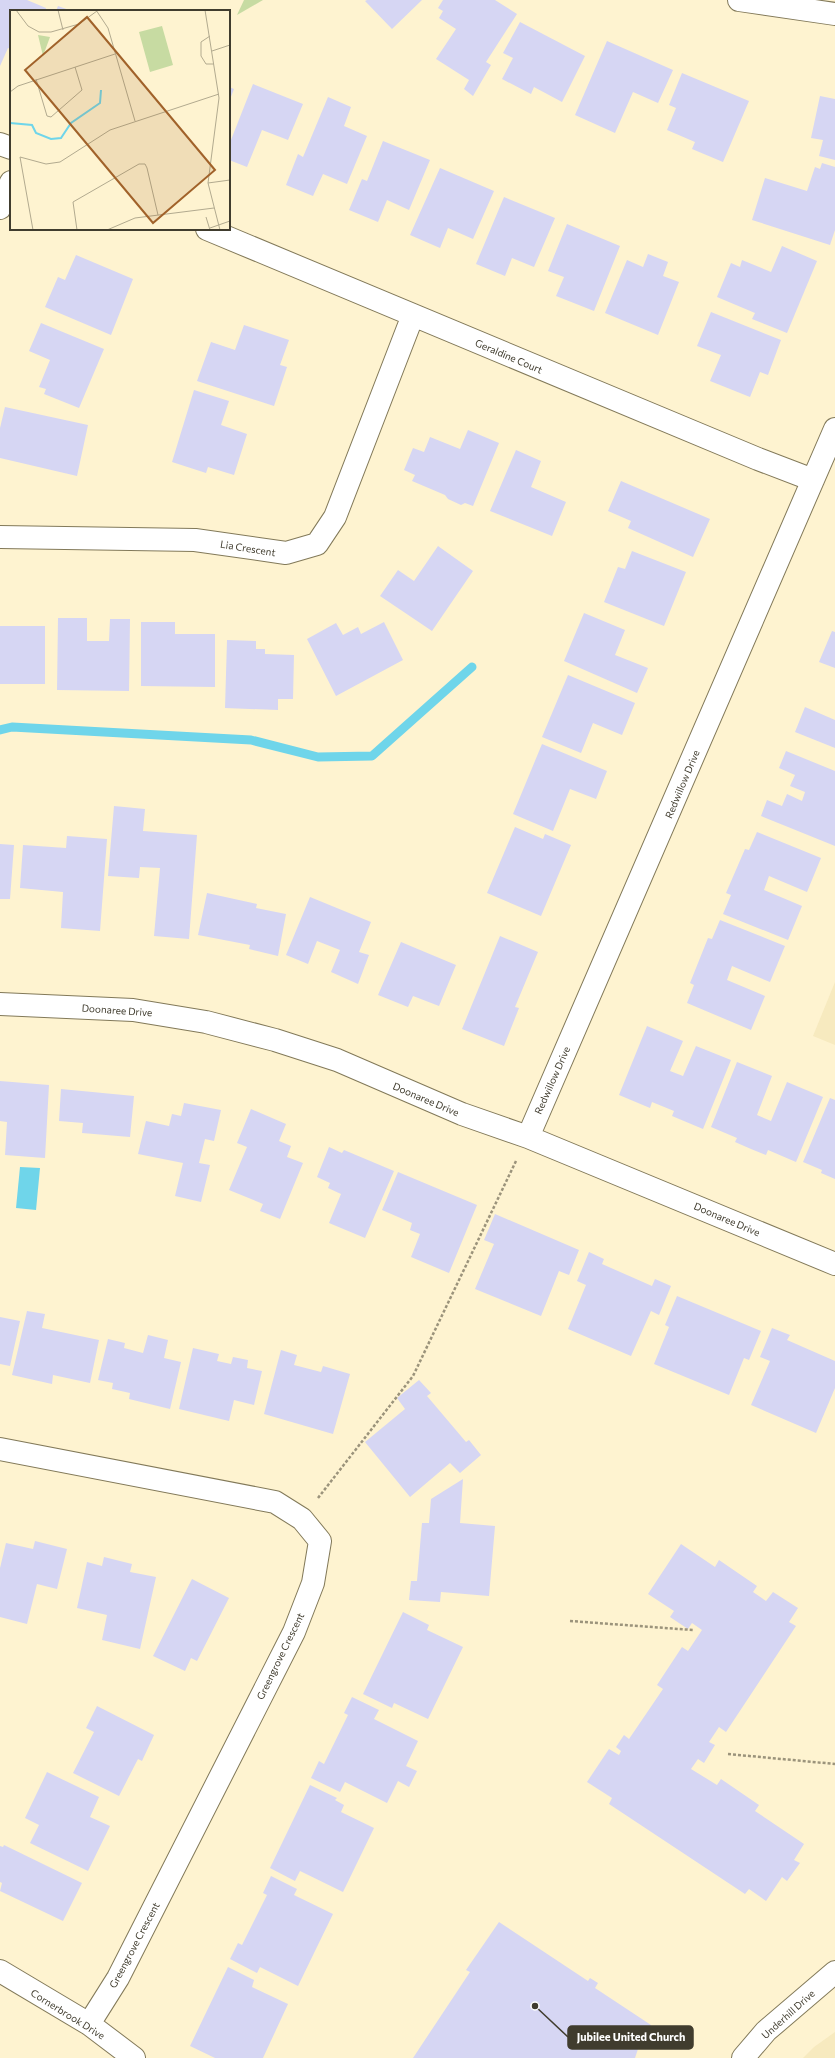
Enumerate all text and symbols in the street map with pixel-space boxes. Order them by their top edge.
inset map [10,10,230,230]
street label: Geraldine Court [473,336,545,376]
street label: Lia Crescent [219,538,277,558]
street label: Redwillow Drive [662,748,702,820]
street label: Doonaree Drive [81,1002,153,1018]
street label: Redwillow Drive [532,1044,572,1116]
street label: Doonaree Drive [391,1080,461,1118]
street label: Doonaree Drive [692,1200,762,1238]
street label: Greengrove Crescent [254,1611,306,1701]
street label: Greengrove Crescent [106,1900,162,1990]
street label: Cornerbrook Drive [29,1986,107,2042]
street label: Underhill Drive [759,1987,817,2041]
callout: Jubilee United Church [568,2026,693,2049]
text: Jubilee United Church [577,2030,685,2044]

